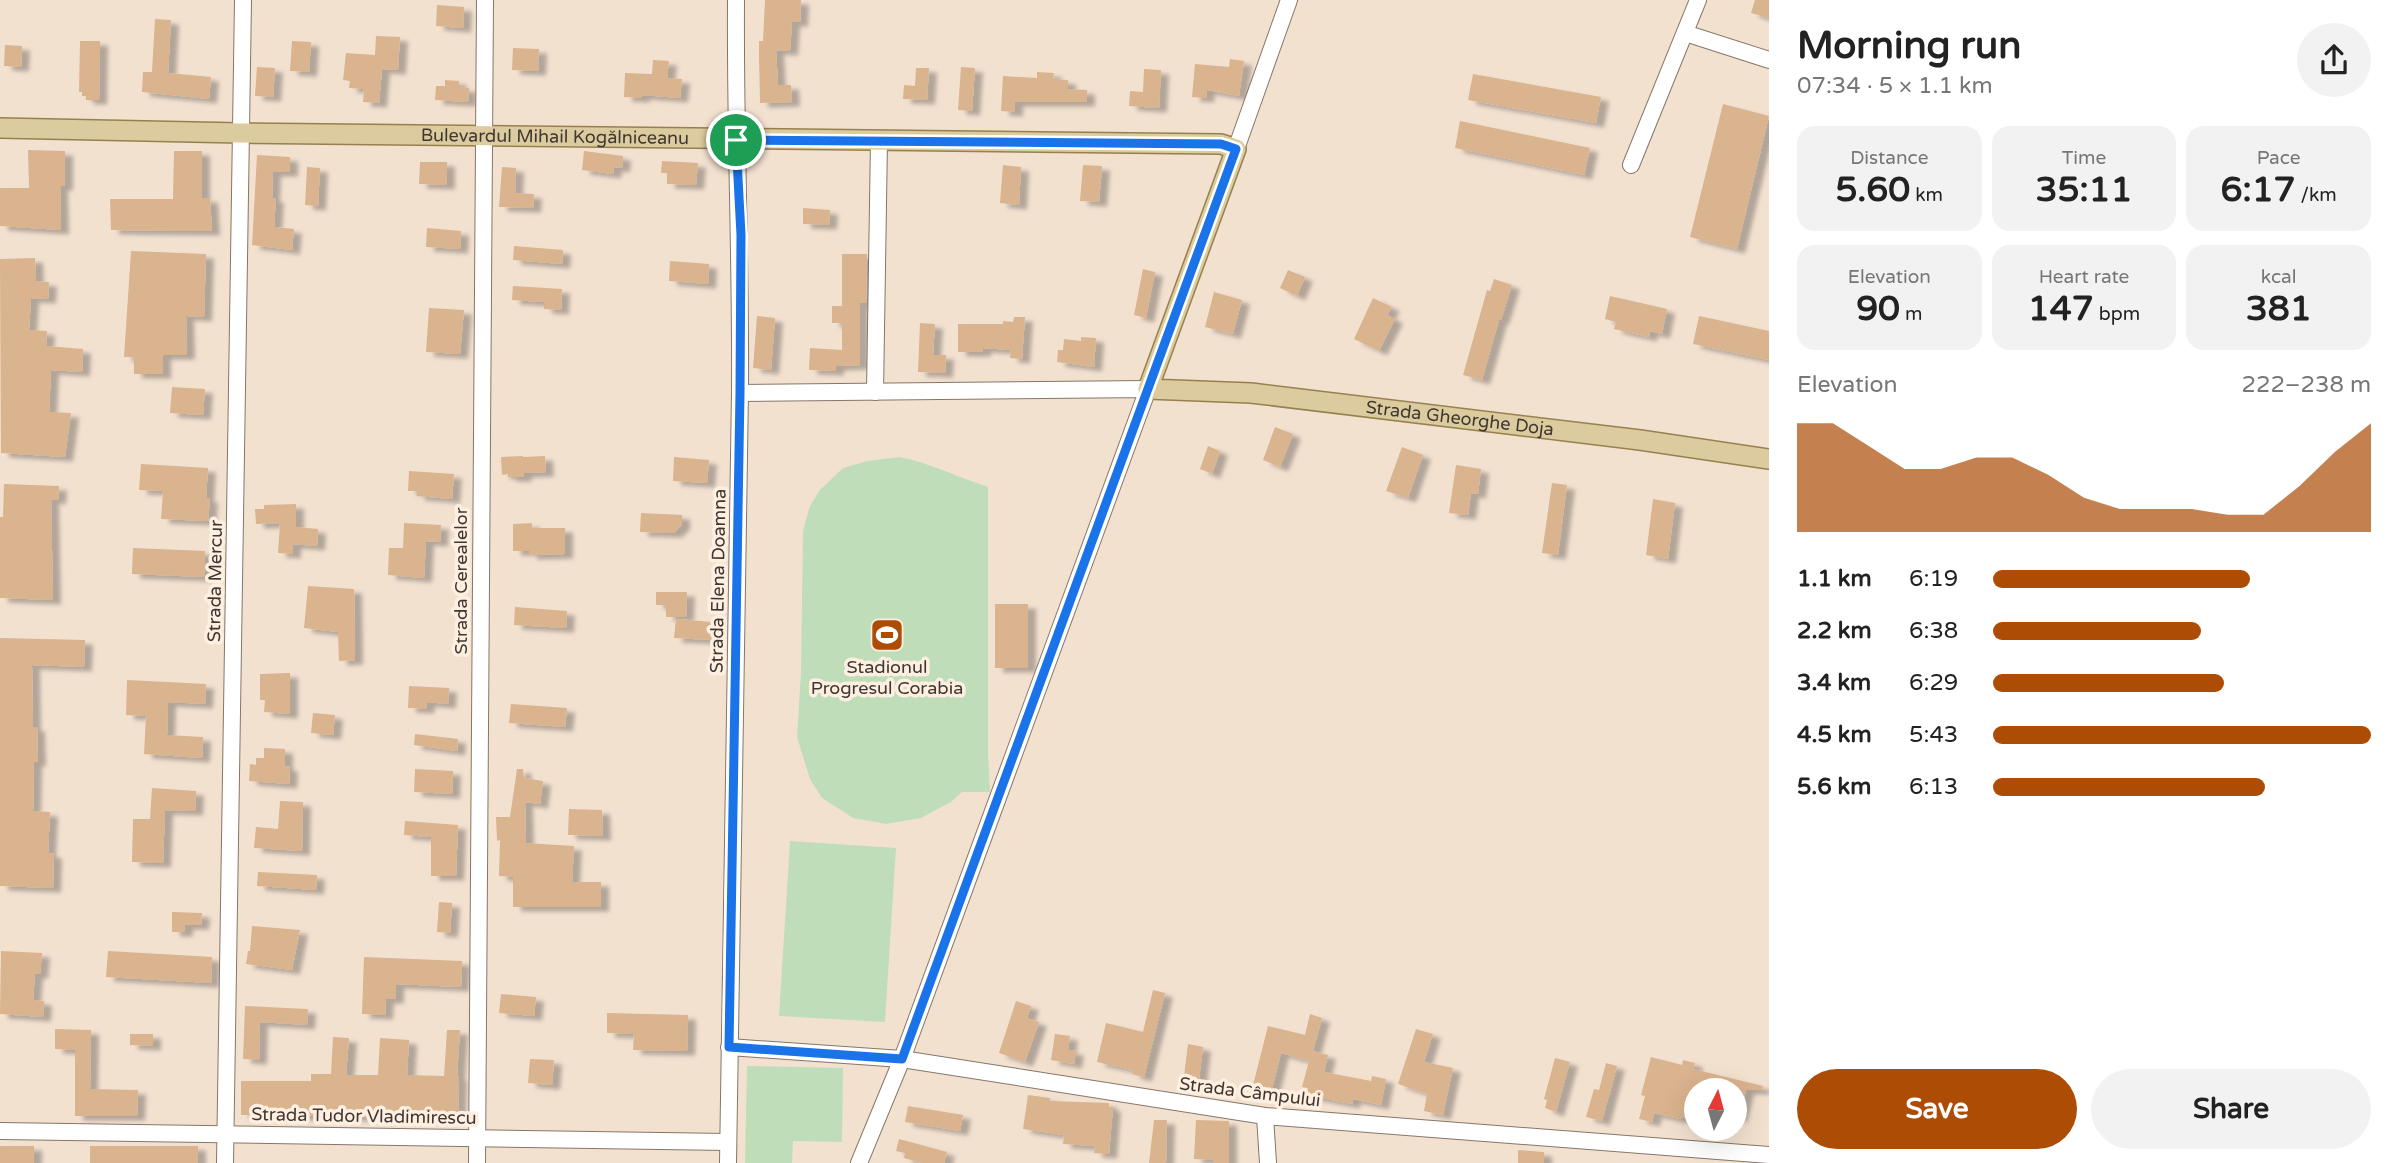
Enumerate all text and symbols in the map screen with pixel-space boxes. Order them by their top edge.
text: Morning run [1797,23,2021,69]
button: share [2297,23,2371,97]
text: 07:34 · 5 × 1.1 km [1797,72,1993,100]
pin [706,110,766,170]
icon: arrive [717,121,755,159]
street label: Bulevardul Mihail Kogălniceanu [421,124,689,149]
text: Distance [1850,147,1928,169]
text: Time [2062,147,2106,169]
text: Pace [2257,147,2301,169]
text: 5.60 [1836,169,1910,211]
text: 35:11 [2035,169,2133,211]
text: 6:17 [2221,169,2296,211]
text: km [1910,184,1943,206]
text: /km [2296,184,2337,206]
text: Elevation [1848,266,1931,288]
text: Heart rate [2039,266,2129,288]
text: kcal [2261,266,2297,288]
text: 90 [1856,288,1900,330]
text: 147 [2028,288,2094,330]
text: 381 [2246,288,2312,330]
text: m [1900,303,1923,325]
text: bpm [2094,303,2140,325]
text: Elevation [1797,371,1898,399]
text: 222–238 m [2242,371,2371,399]
street label: Strada Gheorghe Doja [1365,396,1555,441]
street label: Strada Elena Doamna [705,489,731,673]
street label: Strada Cerealelor [450,507,472,655]
street label: Strada Mercur [203,520,227,642]
text: 1.1 km [1797,565,1872,593]
text: 6:19 [1909,565,1958,593]
sports icon: Stadionul Progresul Corabia [868,616,906,654]
text: 2.2 km [1797,617,1872,645]
text: 6:38 [1909,617,1958,645]
place label: Stadionul Progresul Corabia [811,656,963,699]
text: 3.4 km [1797,669,1871,697]
text: 6:29 [1909,669,1958,697]
text: 4.5 km [1797,721,1872,749]
text: 5:43 [1909,721,1958,749]
text: 5.6 km [1797,773,1871,801]
text: 6:13 [1909,773,1958,801]
button: Save [1797,1069,2077,1149]
button: Share [2091,1069,2371,1149]
street label: Strada Câmpului [1178,1072,1322,1112]
north arrow [1684,1078,1746,1141]
map controls [1684,1078,1747,1141]
street label: Strada Tudor Vladimirescu [251,1103,477,1129]

